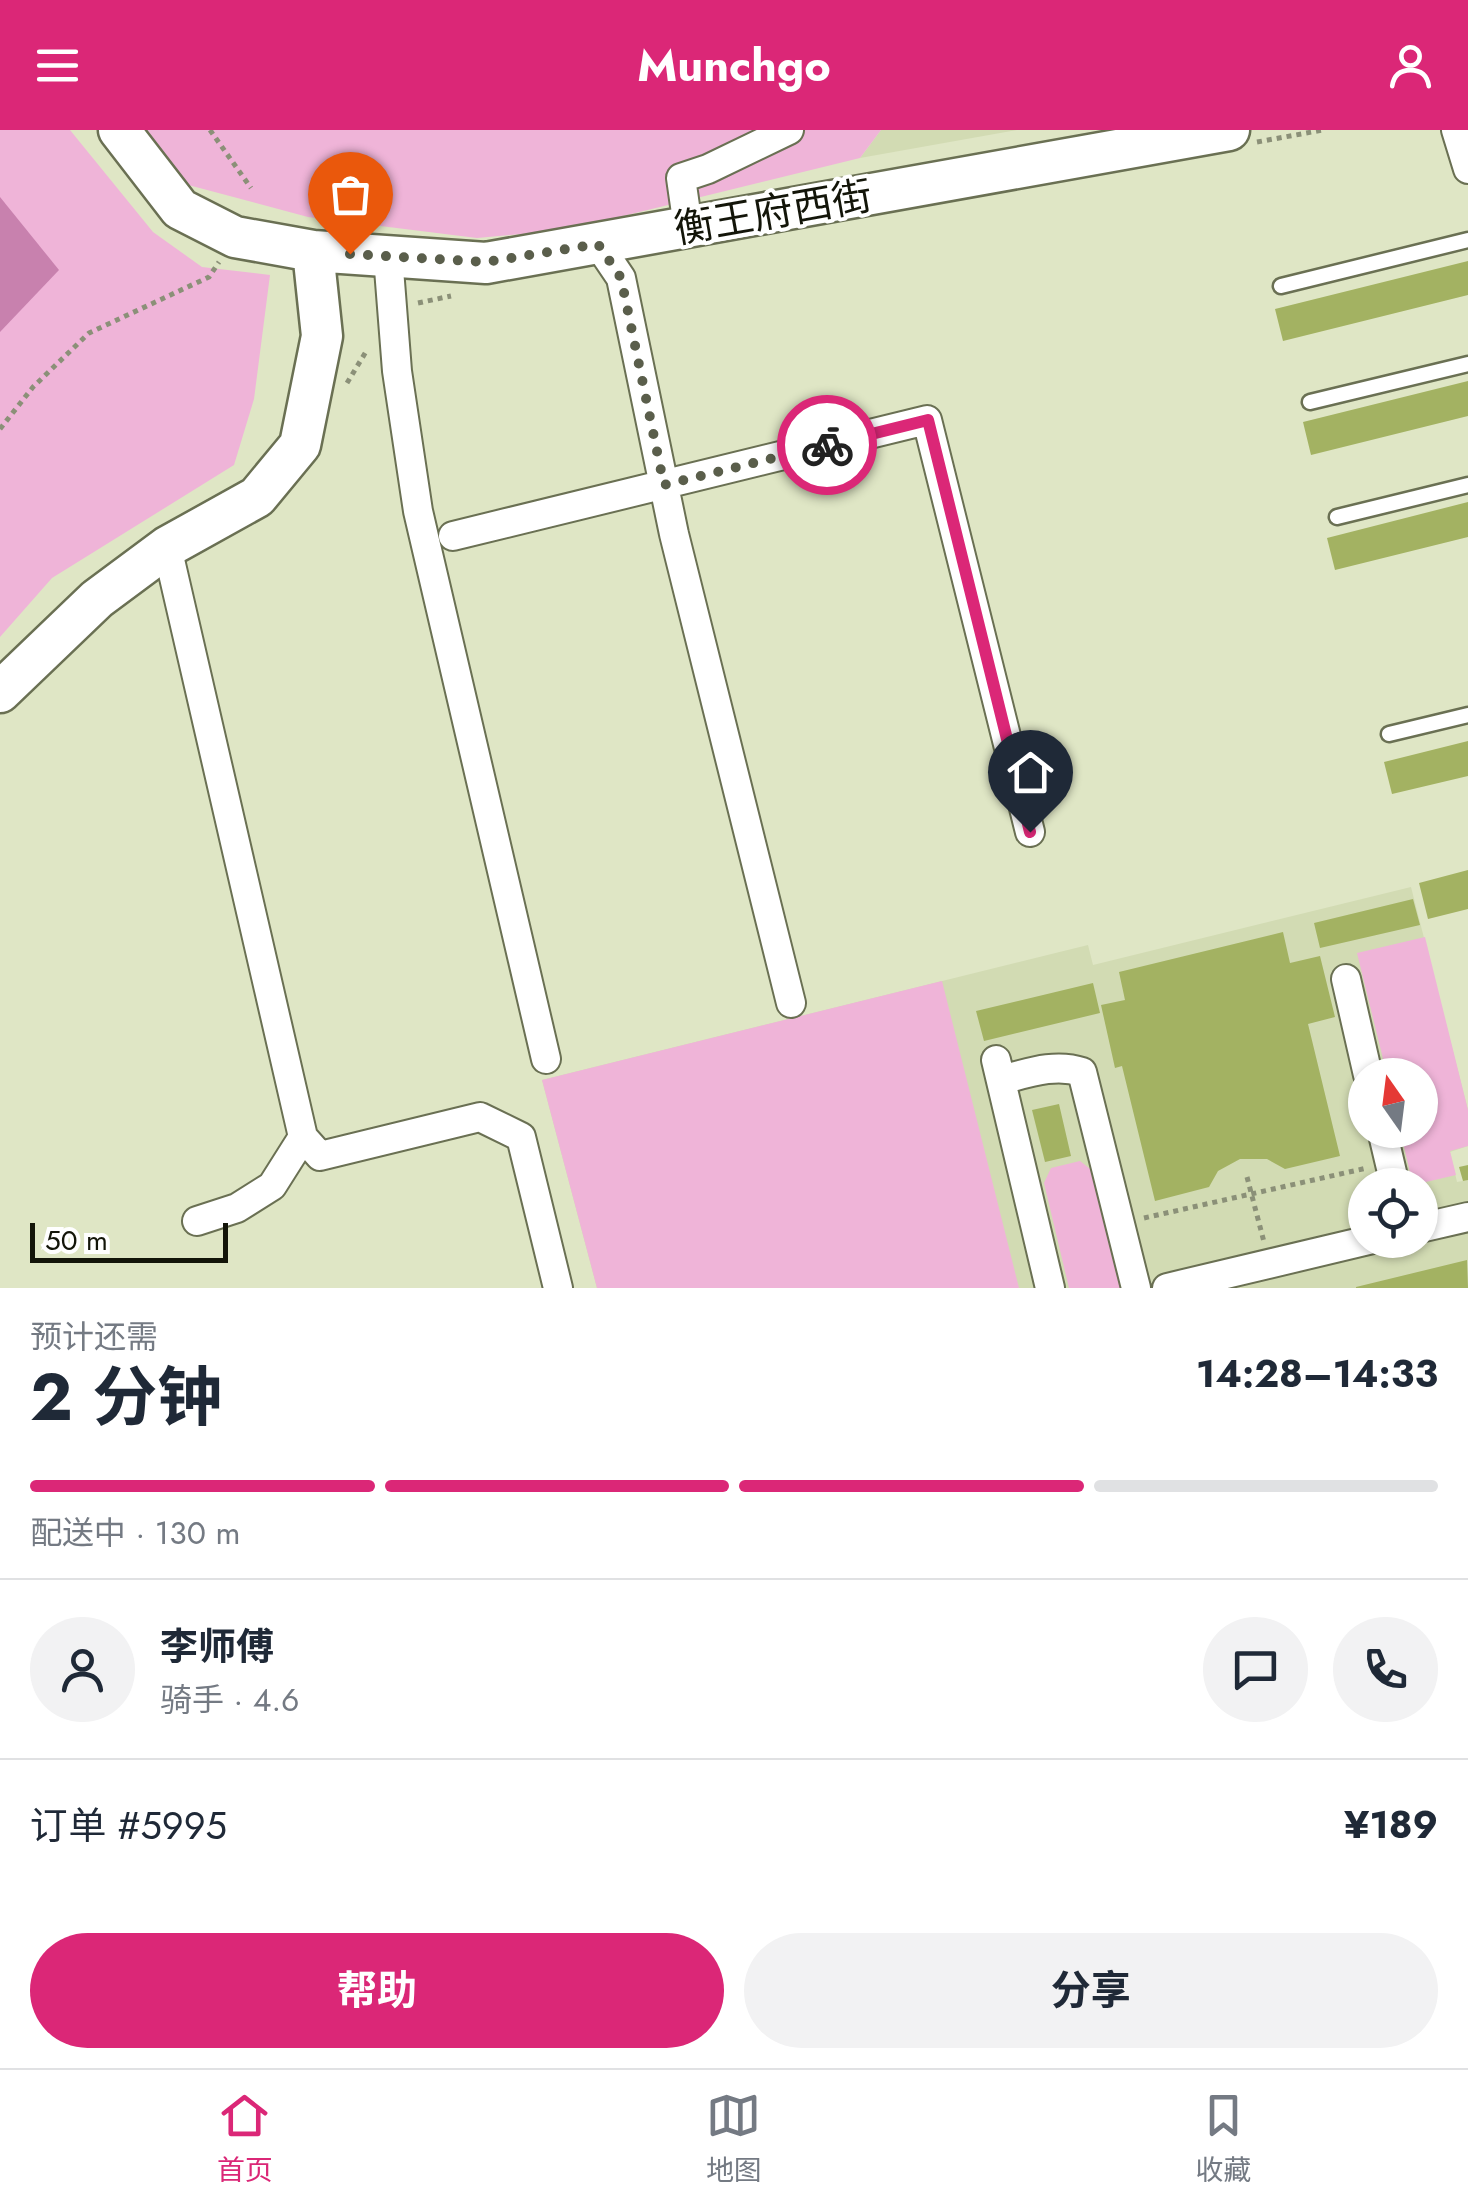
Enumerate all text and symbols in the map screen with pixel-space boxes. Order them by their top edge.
text: Munchgo [637,33,831,98]
icon: menu [30,38,85,93]
icon: person [1383,38,1438,93]
pin [308,152,393,255]
street label: 衡王府西街 [669,166,877,258]
icon: bag [323,167,378,222]
courier [777,395,877,495]
icon: bike [800,418,855,473]
pin [988,730,1073,833]
icon: home [1003,745,1058,800]
north arrow [1348,1058,1438,1148]
map controls [1348,1058,1438,1258]
button: locate [1348,1168,1438,1258]
scale bar [30,1218,228,1262]
text: 50 m [45,1220,108,1261]
text: 预计还需 [30,1314,158,1360]
text: 14:28–14:33 [1196,1346,1438,1401]
text: 2 分钟 [30,1350,222,1444]
text: 配送中 · 130 m [30,1510,240,1556]
button: person [30,1617,135,1722]
button: chat [1203,1617,1308,1722]
button: phone [1333,1617,1438,1722]
text: 李师傅 [160,1619,274,1674]
text: 骑手 · 4.6 [160,1677,300,1723]
text: ¥189 [1344,1797,1438,1852]
text: 订单 #5995 [30,1798,227,1853]
button: 帮助 [30,1933,724,2048]
button: 分享 [744,1933,1438,2048]
tab: 首页 [217,2088,273,2191]
tab: 地图 [706,2088,762,2191]
tab: 收藏 [1195,2088,1251,2191]

